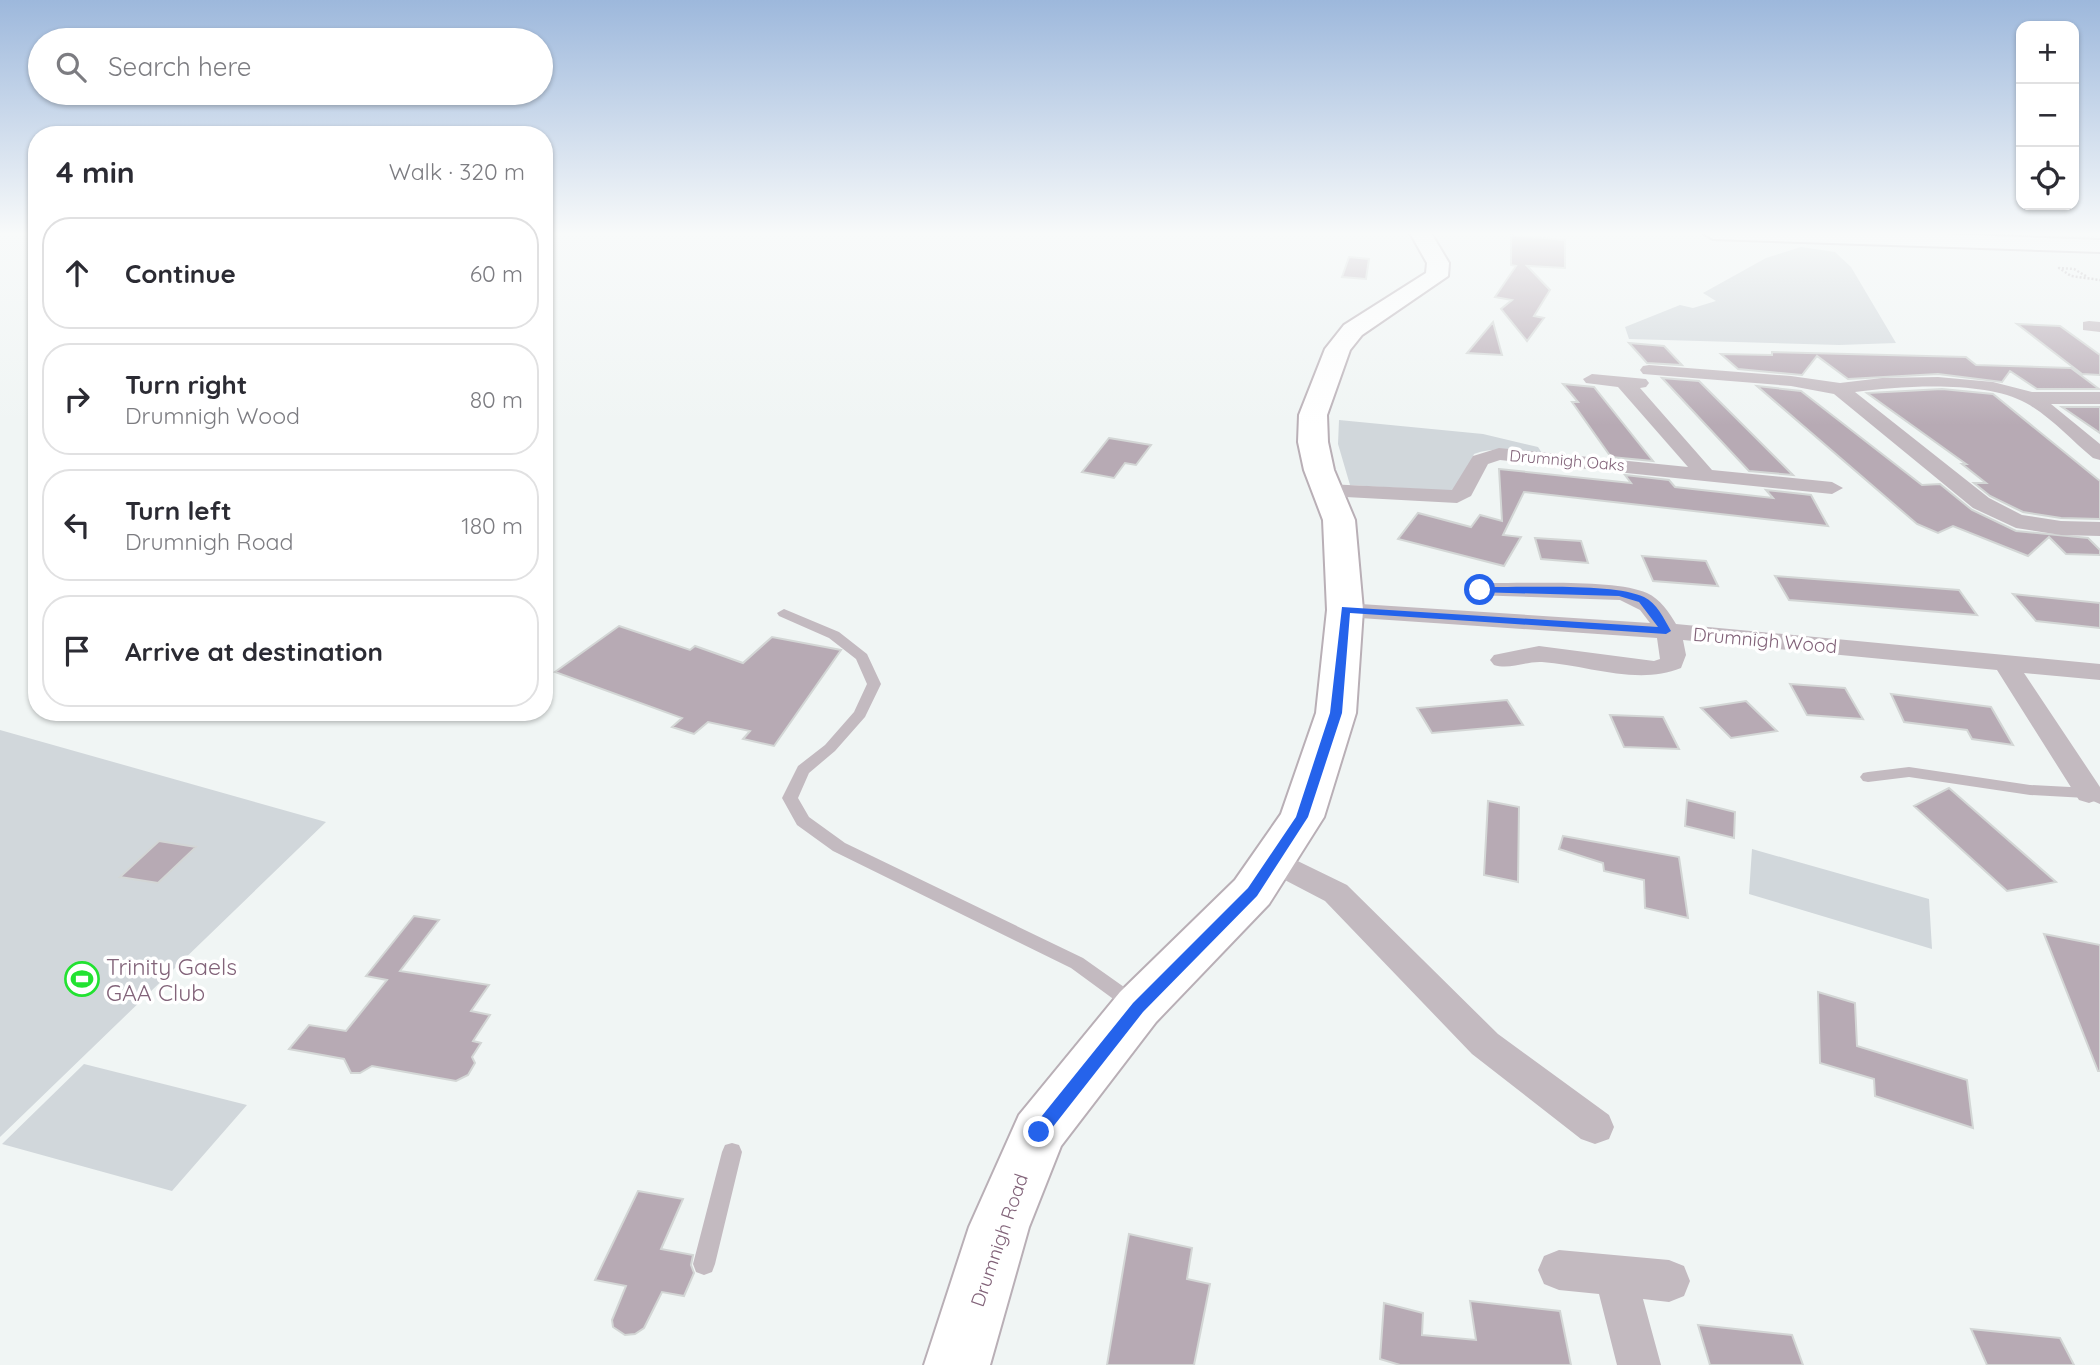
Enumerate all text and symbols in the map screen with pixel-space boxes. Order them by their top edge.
map controls [2016,21,2079,210]
button: + [2016,21,2079,84]
search box [28,28,553,105]
icon: search [52,48,90,86]
text: Search here [108,50,252,83]
button: − [2016,84,2079,147]
button: locate [2016,147,2079,210]
text: 4 min [56,153,135,191]
text: Walk · 320 m [389,157,525,186]
icon: ahead [58,254,96,292]
text: Continue [125,257,236,290]
text: 60 m [470,259,523,288]
text: Turn right [125,368,247,401]
icon: right [58,380,96,418]
text: 80 m [470,385,523,414]
text: Drumnigh Wood [125,401,300,430]
street label: Drumnigh Oaks [1509,445,1625,475]
text: Turn left [125,494,232,527]
icon: left [58,506,96,544]
text: 180 m [461,511,523,540]
text: Drumnigh Road [125,527,293,556]
route start [1464,574,1495,605]
street label: Drumnigh Wood [1692,622,1838,658]
icon: arrive [58,632,96,670]
text: Arrive at destination [125,635,383,668]
place label: Trinity Gaels GAA Club [106,952,237,1007]
sports icon: Trinity Gaels GAA Club [63,960,101,998]
route end [1023,1116,1054,1147]
street label: Drumnigh Road [965,1170,1033,1310]

